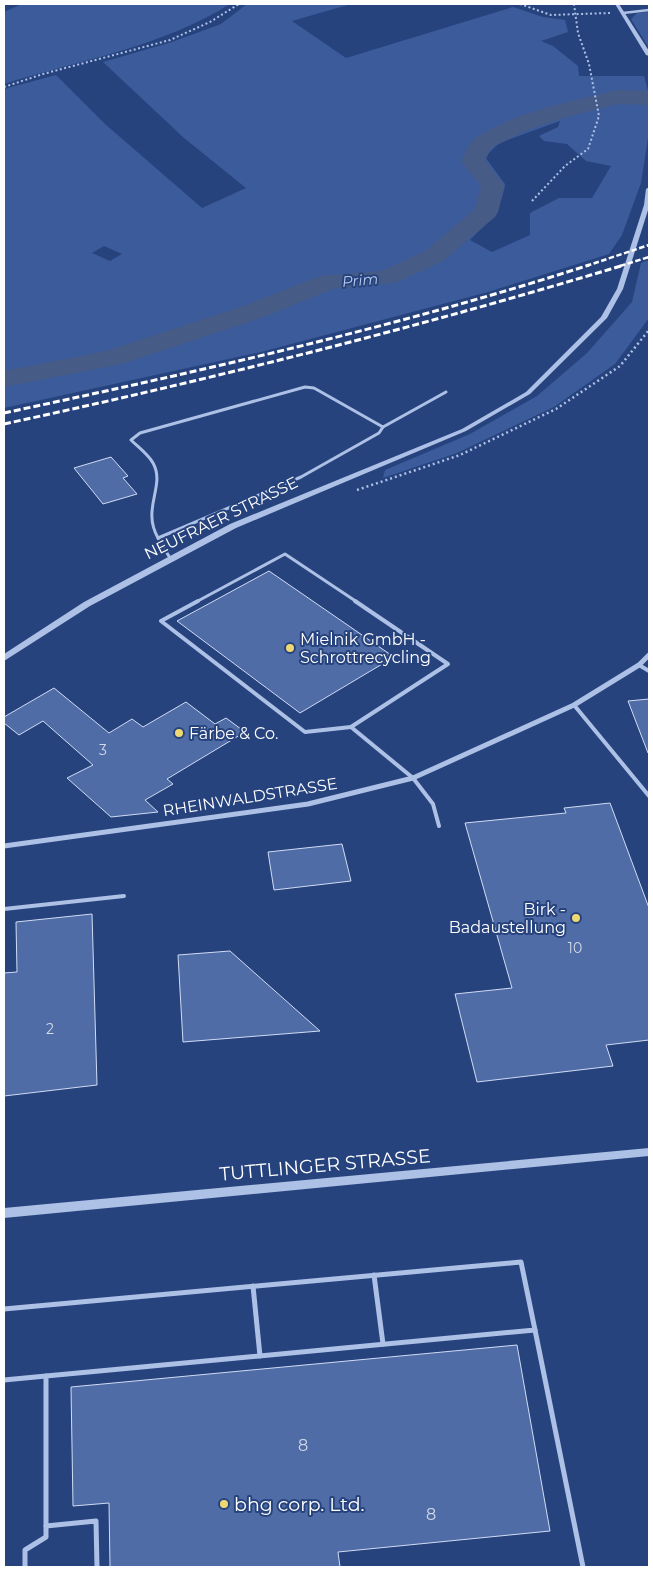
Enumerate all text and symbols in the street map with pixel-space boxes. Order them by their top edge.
water label: Prim [341,269,379,291]
street label: NEUFRAER STRASSE [141,473,301,563]
place label: Mielnik GmbH - Schrottrecycling [300,630,431,667]
marker: Mielnik GmbH - Schrottrecycling [284,642,296,654]
place label: Färbe & Co. [189,724,278,743]
marker: Färbe & Co. [173,727,185,739]
house number: 3 [99,741,107,759]
street label: RHEINWALDSTRASSE [161,774,339,820]
place label: Birk - Badaustellung [449,900,566,937]
marker: Birk - Badaustellung [570,912,582,924]
house number: 10 [568,939,582,957]
house number: 2 [46,1020,54,1038]
street label: TUTTLINGER STRASSE [219,1144,431,1186]
house number: 8 [298,1436,308,1455]
place label: bhg corp. Ltd. [234,1493,365,1516]
marker: bhg corp. Ltd. [218,1498,230,1510]
house number: 8 [426,1505,436,1524]

